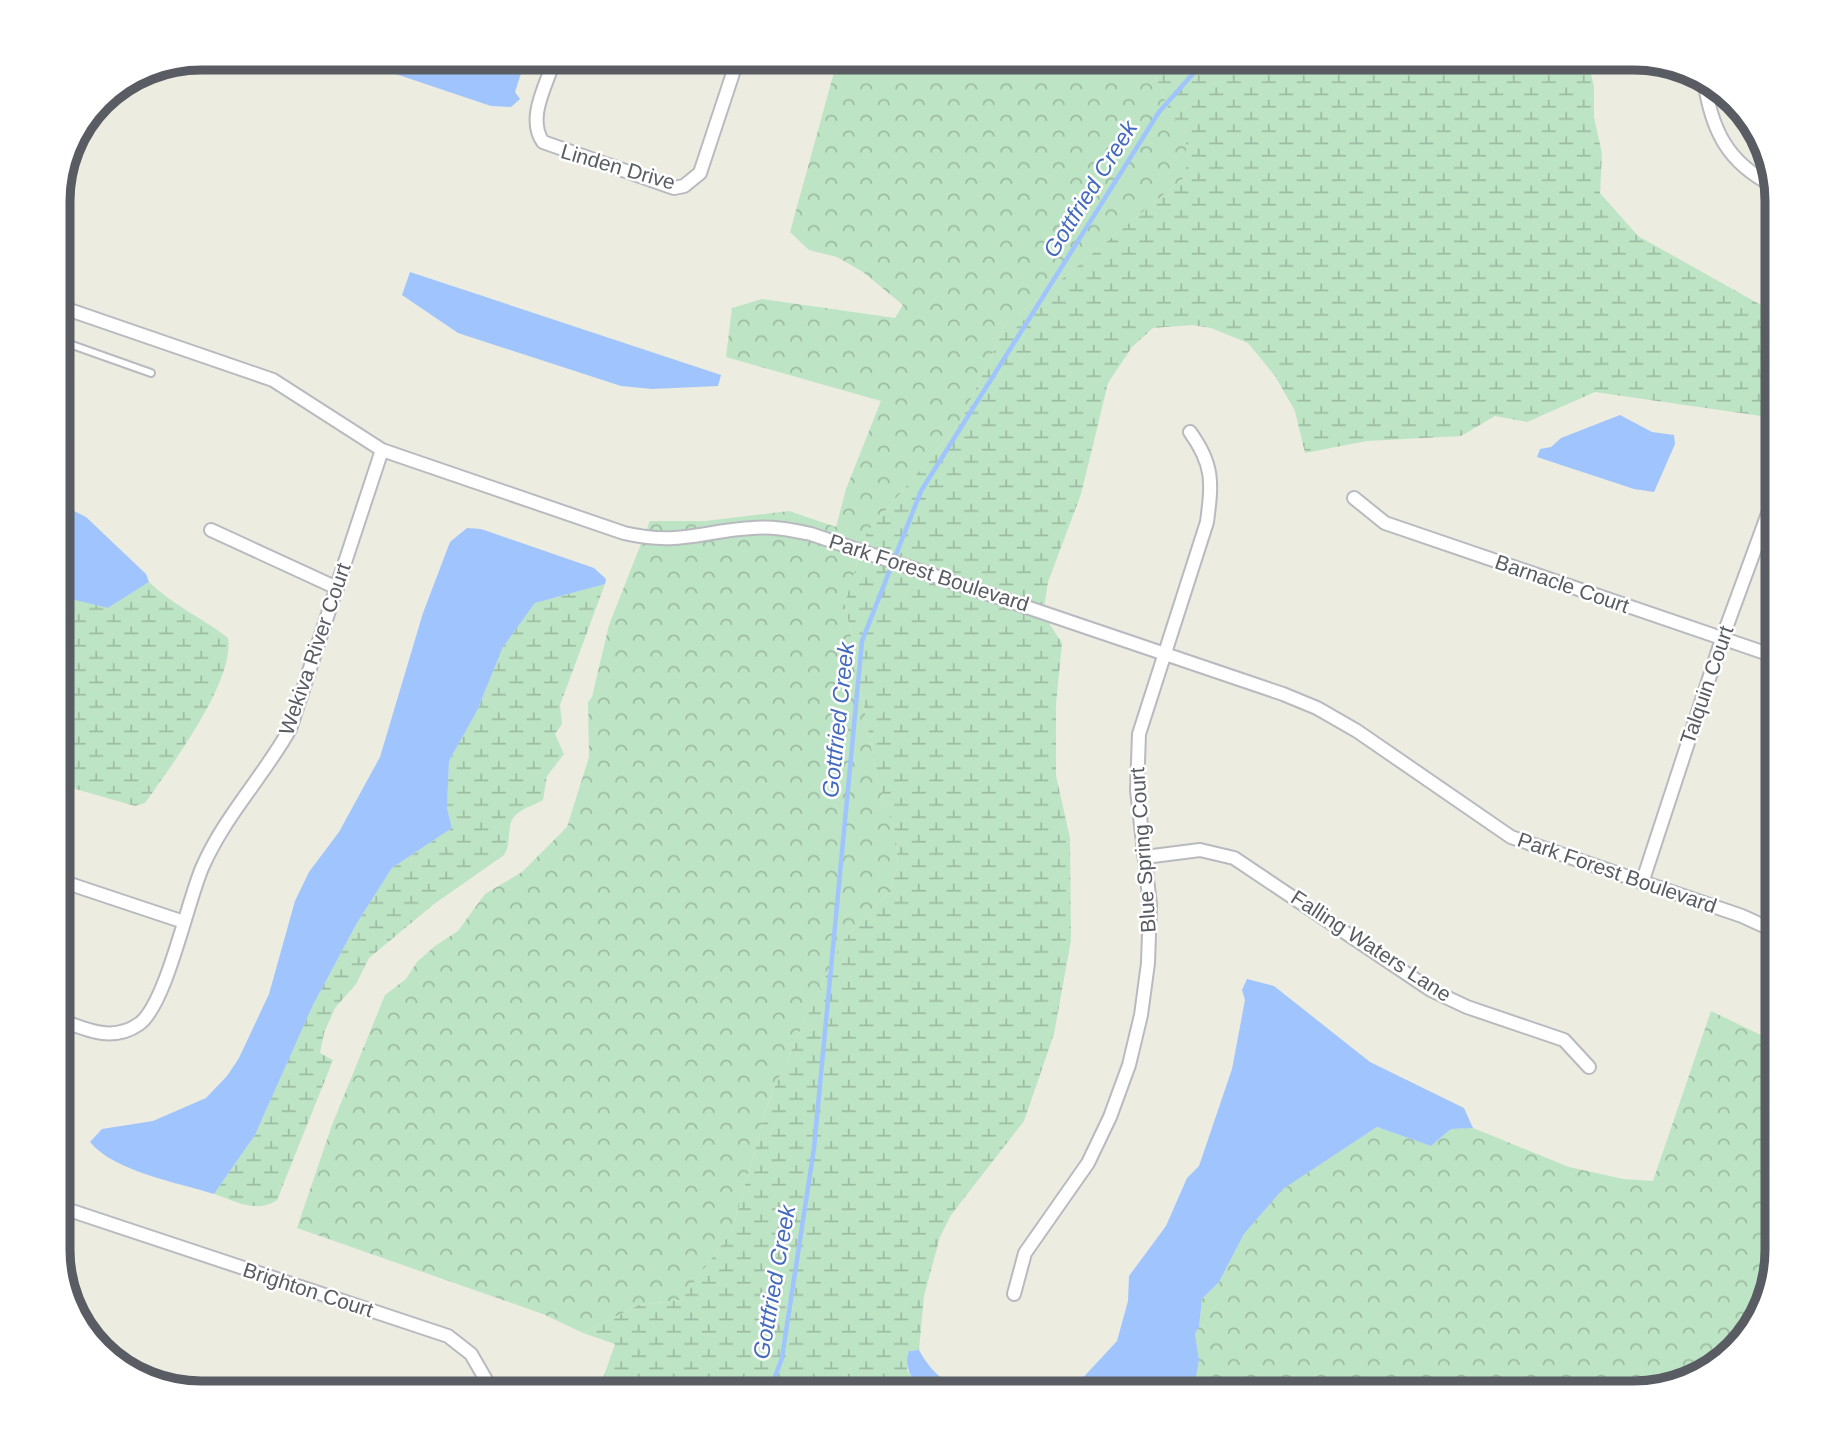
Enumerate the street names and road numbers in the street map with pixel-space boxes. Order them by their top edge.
street label: Linden Drive [558,139,678,194]
street label: Park Forest Boulevard [826,529,1032,616]
street label: Barnacle Court [1492,550,1632,617]
street label: Wekiva River Court [274,560,355,738]
street label: Talquin Court [1676,622,1738,747]
street label: Blue Spring Court [1125,766,1160,934]
street label: Park Forest Boulevard [1515,828,1720,917]
street label: Falling Waters Lane [1287,885,1456,1006]
street label: Brighton Court [240,1258,376,1321]

